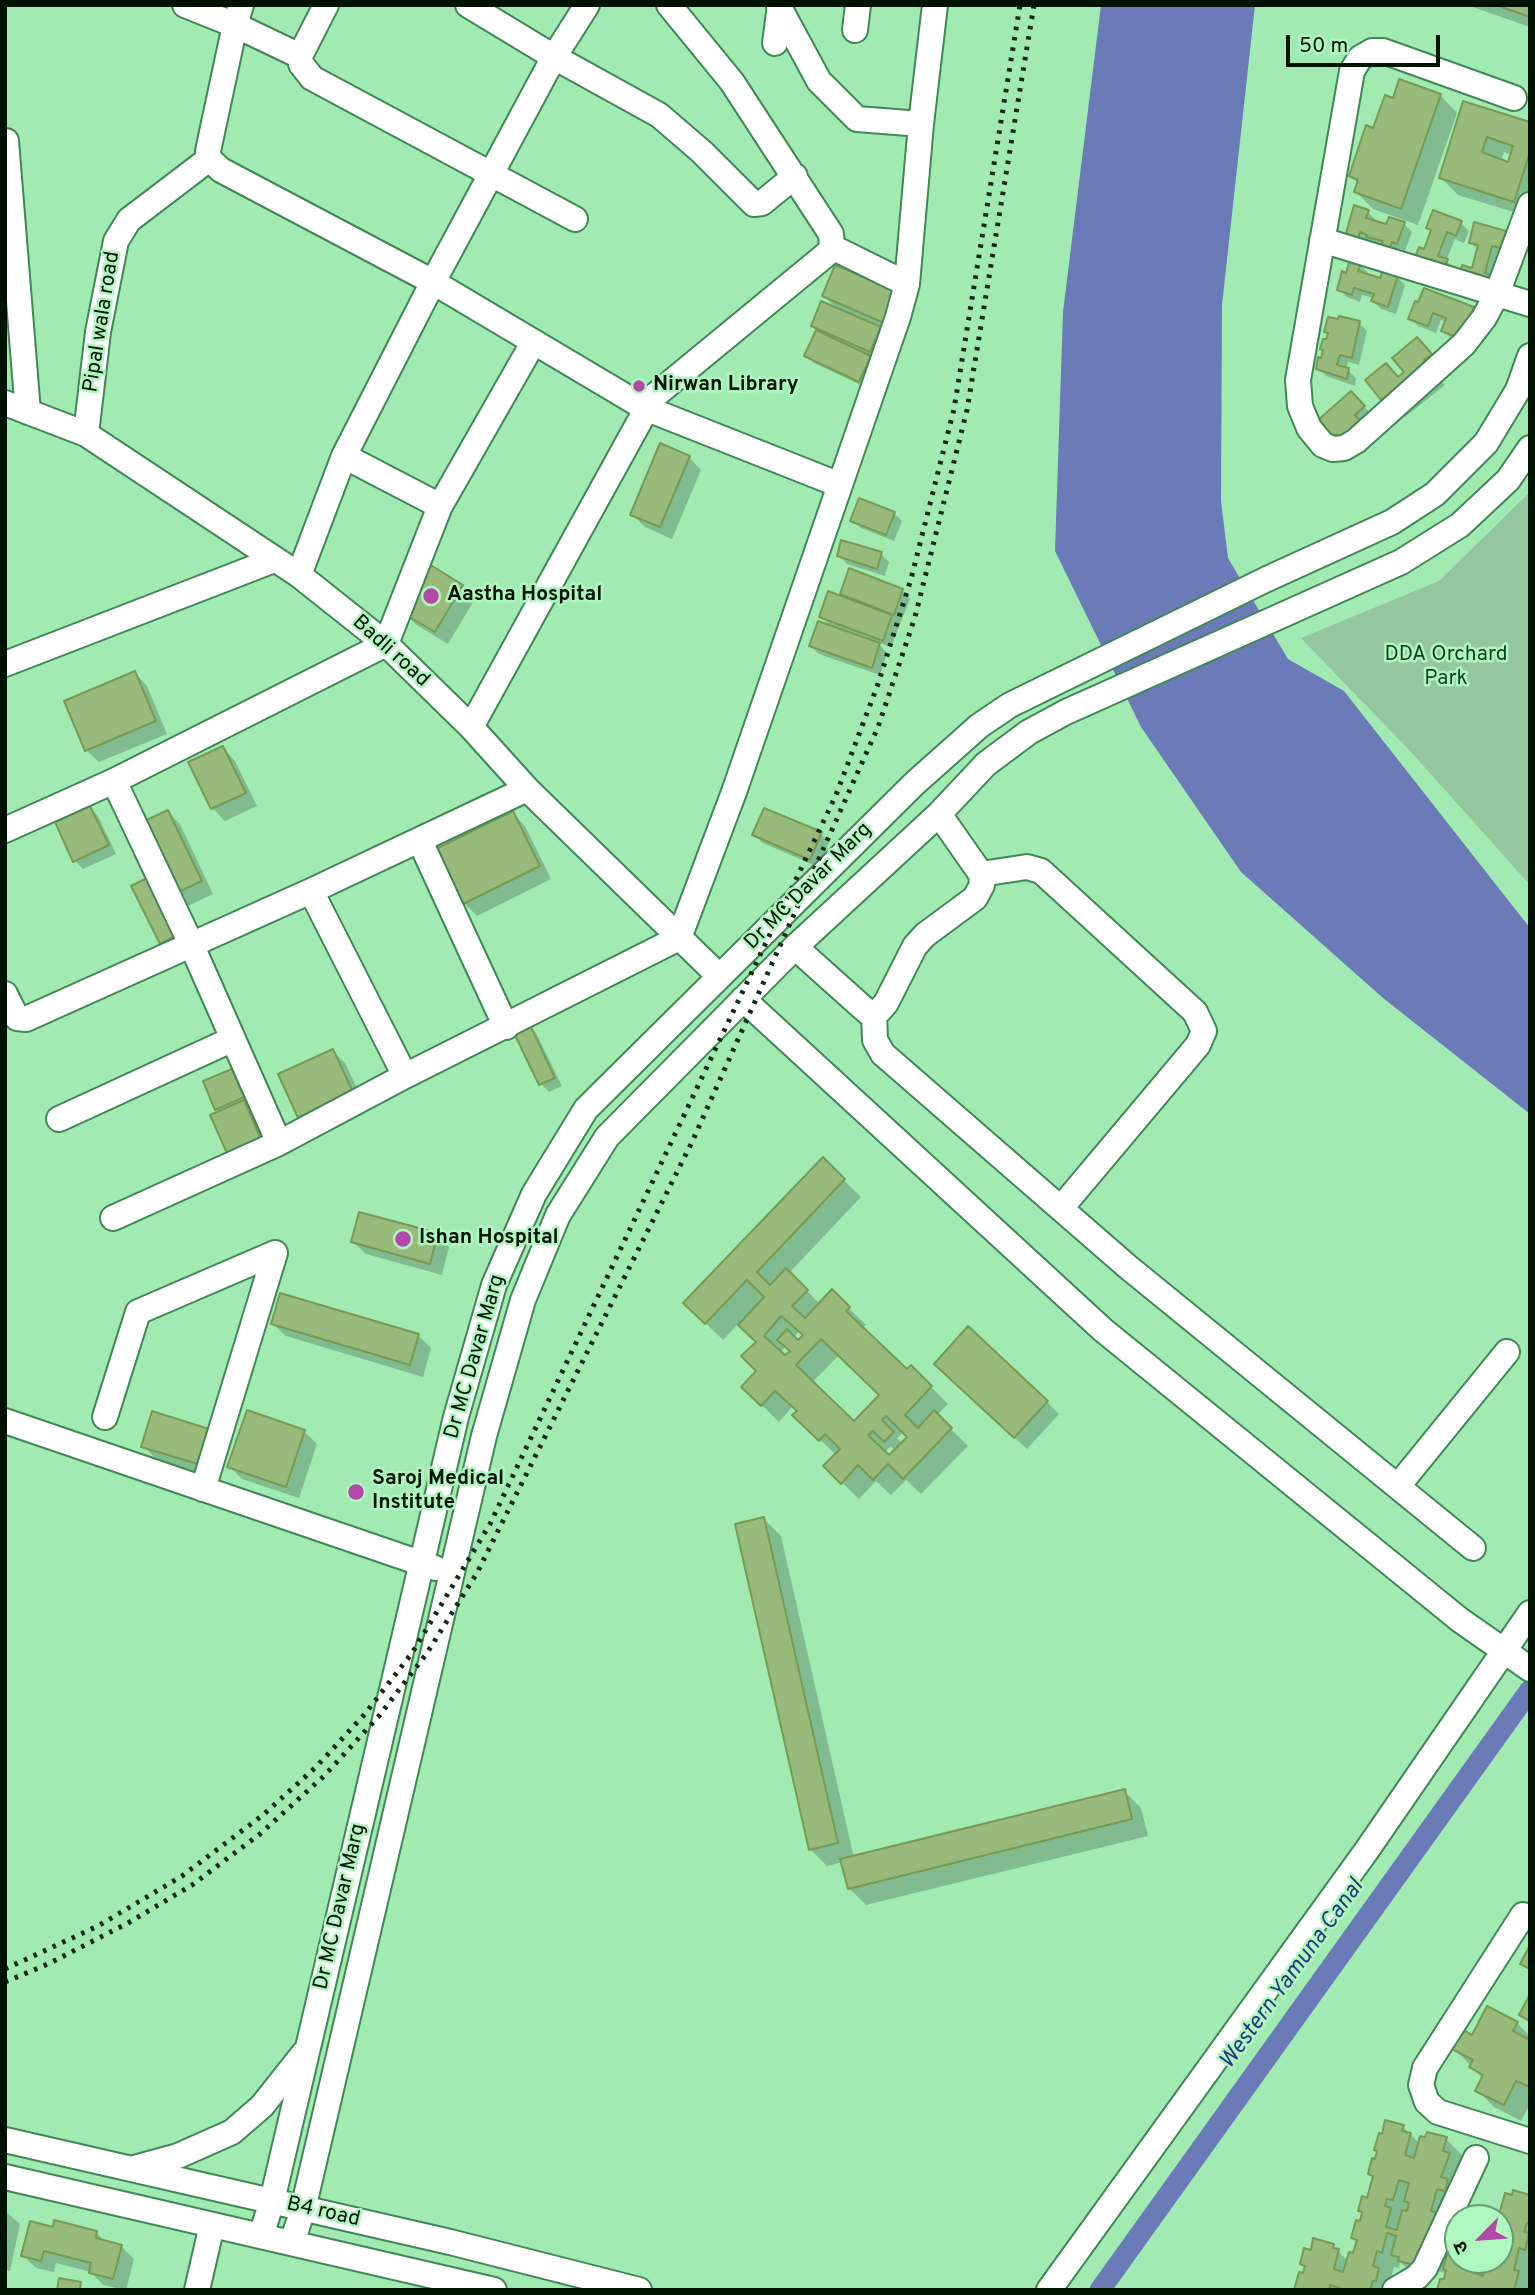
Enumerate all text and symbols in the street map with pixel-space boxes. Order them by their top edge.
scale bar [1290,21,1444,65]
text: 50 m [1299,33,1348,60]
street label: Pipal wala road [79,250,127,394]
place label: Nirwan Library [653,373,799,399]
marker: Nirwan Library [631,378,647,394]
place label: Aastha Hospital [447,583,602,609]
marker: Aastha Hospital [421,586,441,606]
street label: Badli road [346,611,434,693]
park label: DDA Orchard Park [1384,643,1508,693]
street label: Dr MC Davar Marg [740,818,878,956]
place label: Ishan Hospital [419,1226,559,1252]
marker: Ishan Hospital [393,1229,413,1249]
street label: Dr MC Davar Marg [441,1272,511,1442]
place label: Saroj Medical Institute [372,1467,504,1517]
marker: Saroj Medical Institute [346,1482,366,1502]
street label: Dr MC Davar Marg [310,1822,372,1992]
water label: Western Yamuna Canal [1215,1875,1371,2075]
street label: B4 road [284,2192,362,2234]
north arrow [1444,2204,1514,2274]
text: उ [1449,2237,1475,2257]

